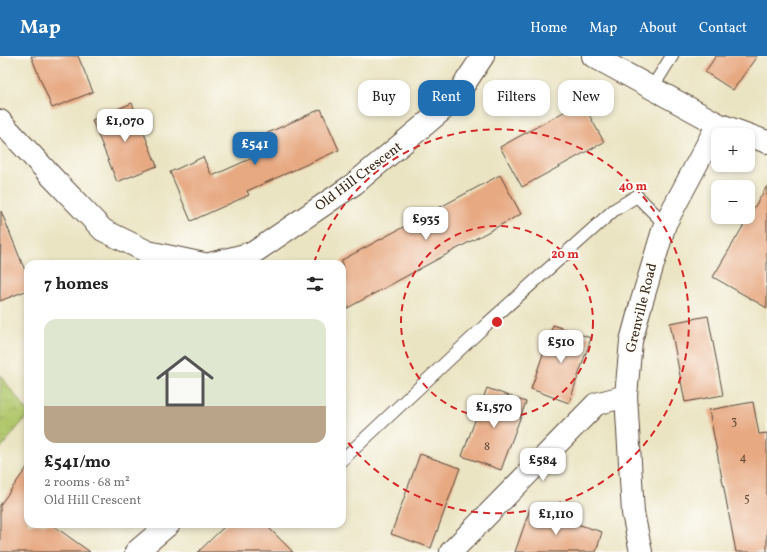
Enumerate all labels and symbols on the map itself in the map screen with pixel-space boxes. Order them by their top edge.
pin: £1,070 [92,109,158,143]
pin: £541 [231,132,279,166]
street label: Old Hill Crescent [311,138,407,216]
text: 40 m [619,179,648,195]
pin: £935 [402,207,450,241]
text: 20 m [551,247,579,263]
street label: Grenville Road [622,261,662,355]
centre of rings [490,315,504,329]
pin: £510 [537,330,585,364]
pin: £1,570 [461,395,527,429]
house number: 3 [731,414,737,430]
house number: 8 [484,439,490,455]
pin: £584 [519,448,567,482]
house number: 4 [739,450,747,466]
house number: 5 [744,491,750,507]
pin: £1,110 [523,502,589,536]

